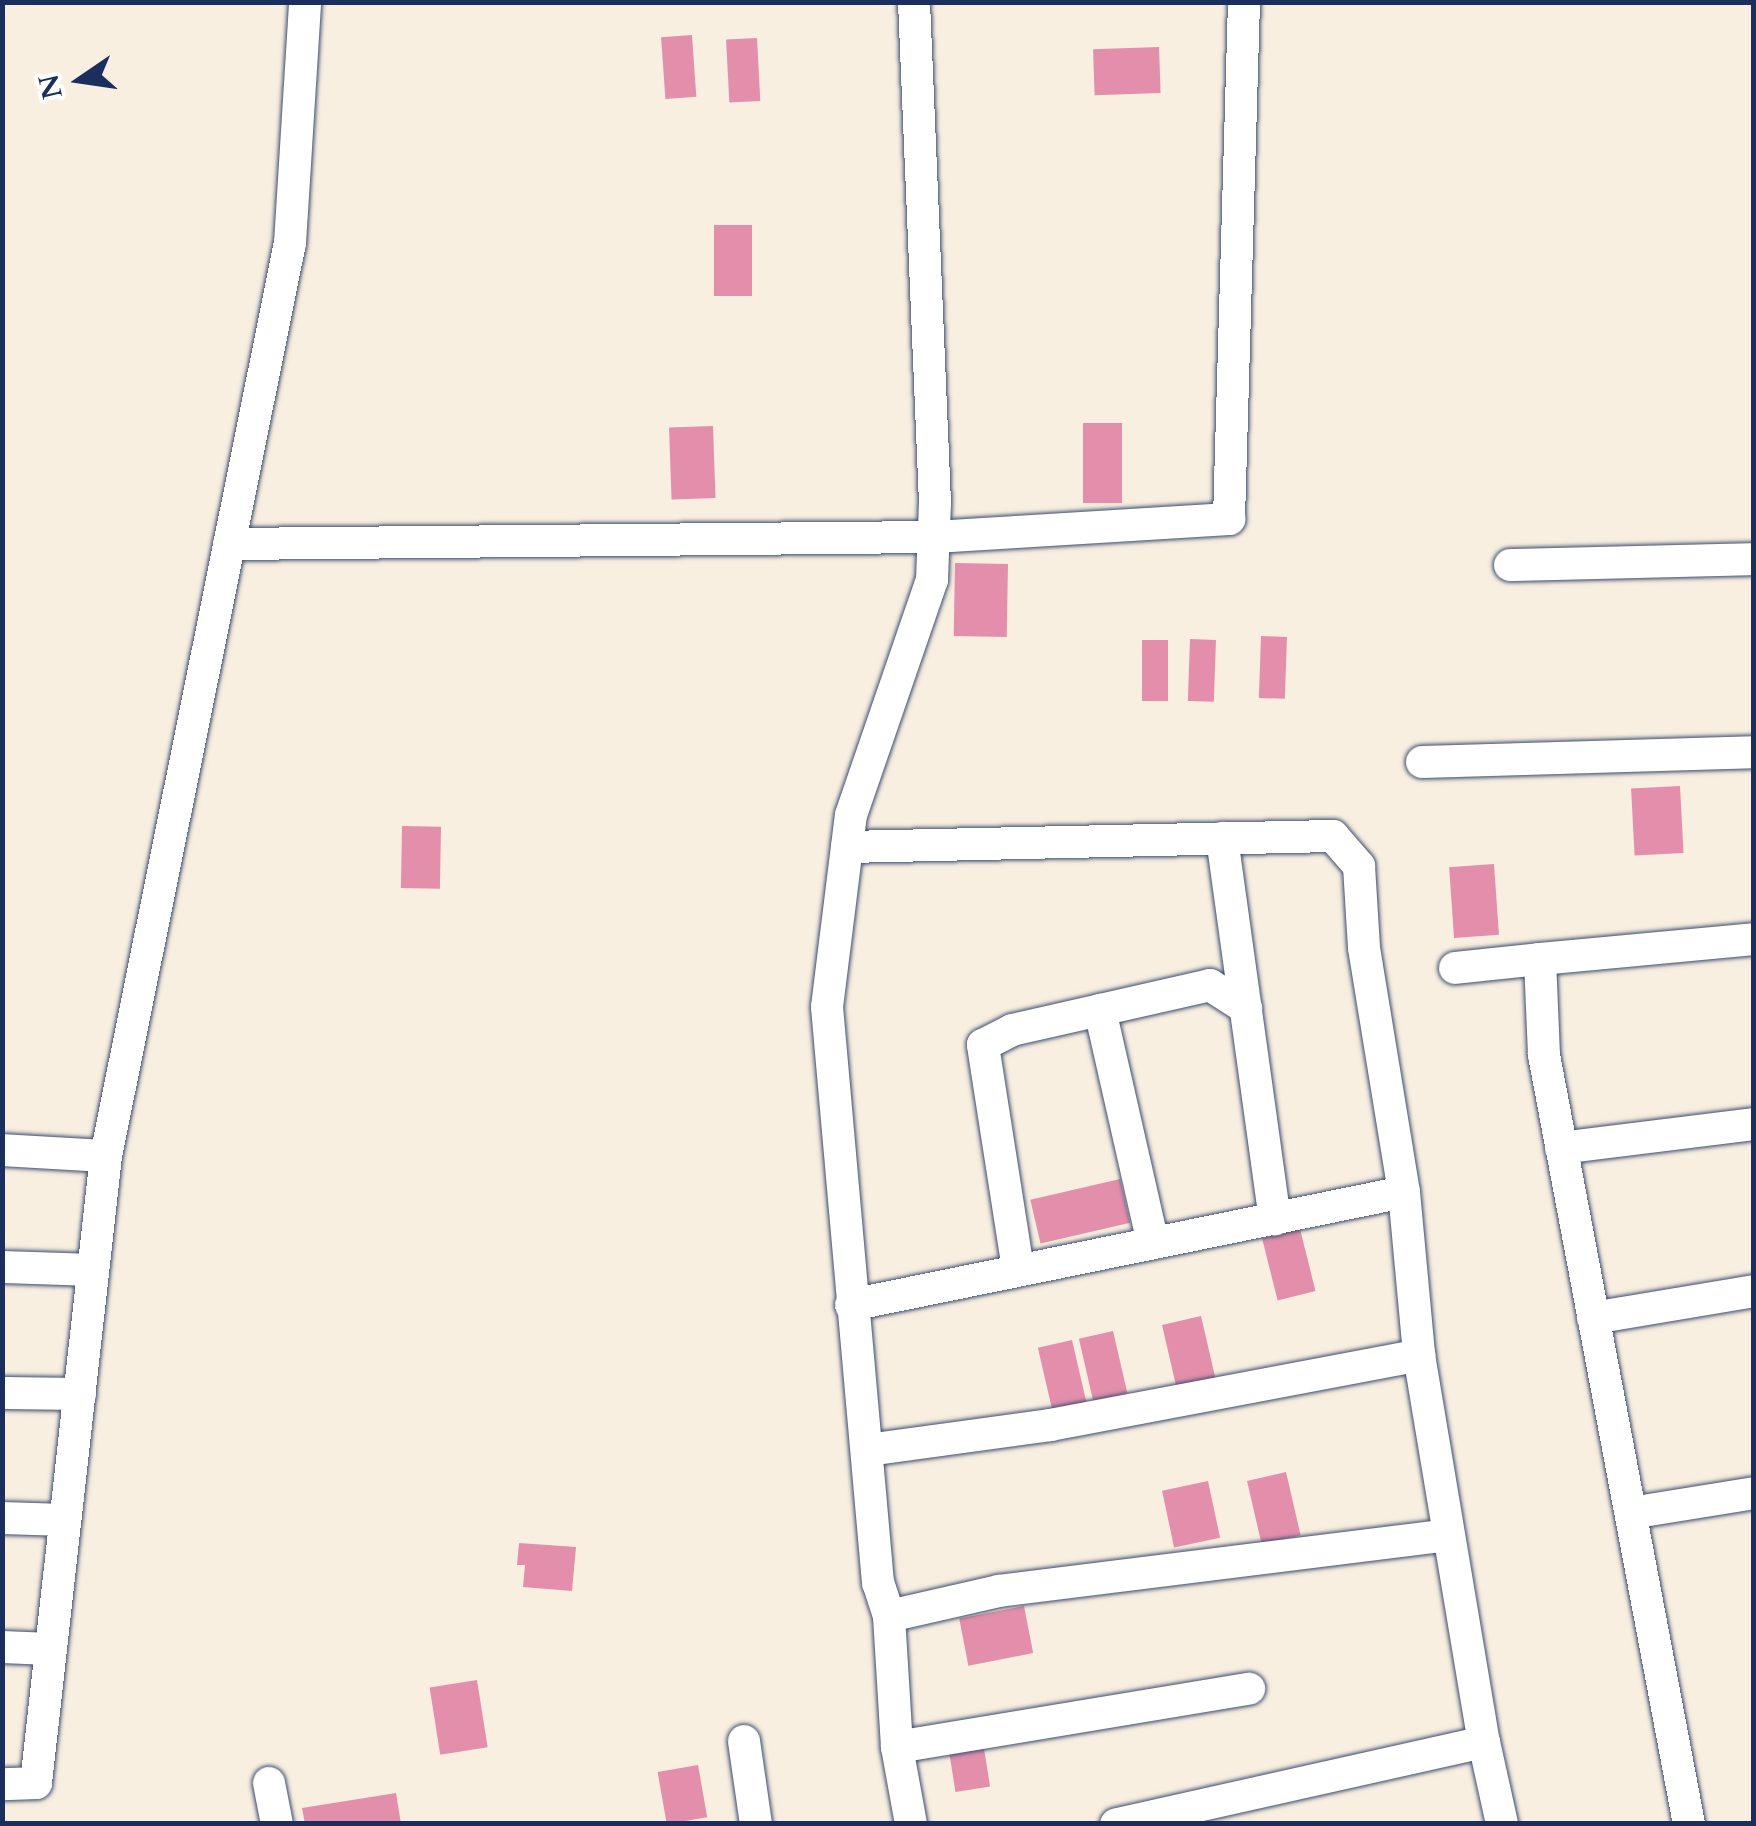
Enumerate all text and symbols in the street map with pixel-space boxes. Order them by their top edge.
north arrow [30,30,130,130]
text: N [30,71,72,103]

